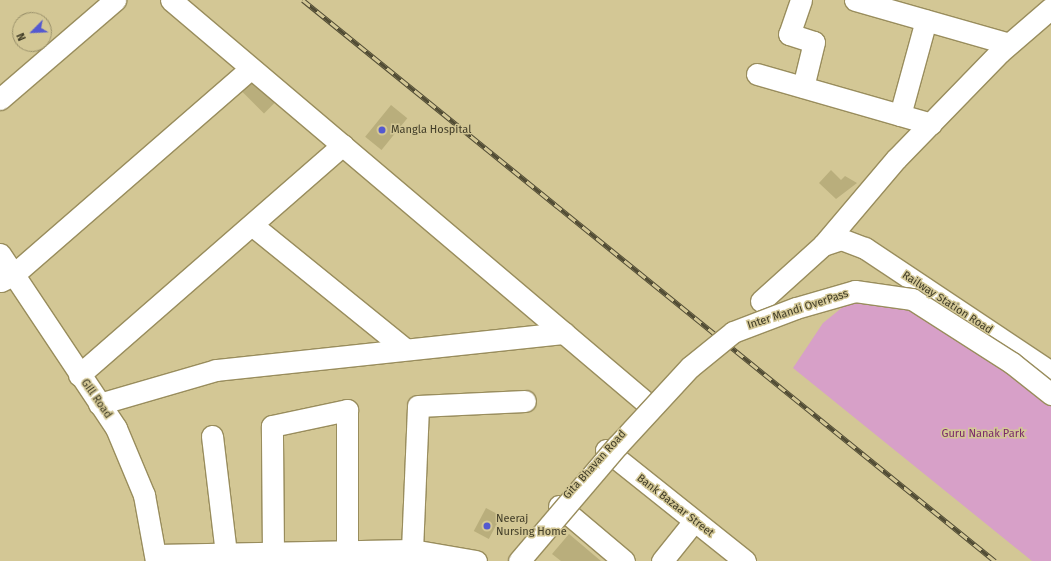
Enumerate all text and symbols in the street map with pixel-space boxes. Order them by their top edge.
north arrow [12,12,52,52]
text: N [14,31,29,43]
place label: Mangla Hospital [391,123,471,137]
marker: Mangla Hospital [376,124,388,136]
street label: Railway Station Road [899,269,995,337]
street label: Inter Mandi OverPass [746,287,850,333]
street label: Gill Road [78,377,114,421]
park label: Guru Nanak Park [941,427,1025,441]
street label: Gita Bhavan Road [561,428,629,502]
street label: Bank Bazaar Street [634,472,716,540]
place label: Neeraj Nursing Home [496,513,567,539]
marker: Neeraj Nursing Home [481,520,493,532]

